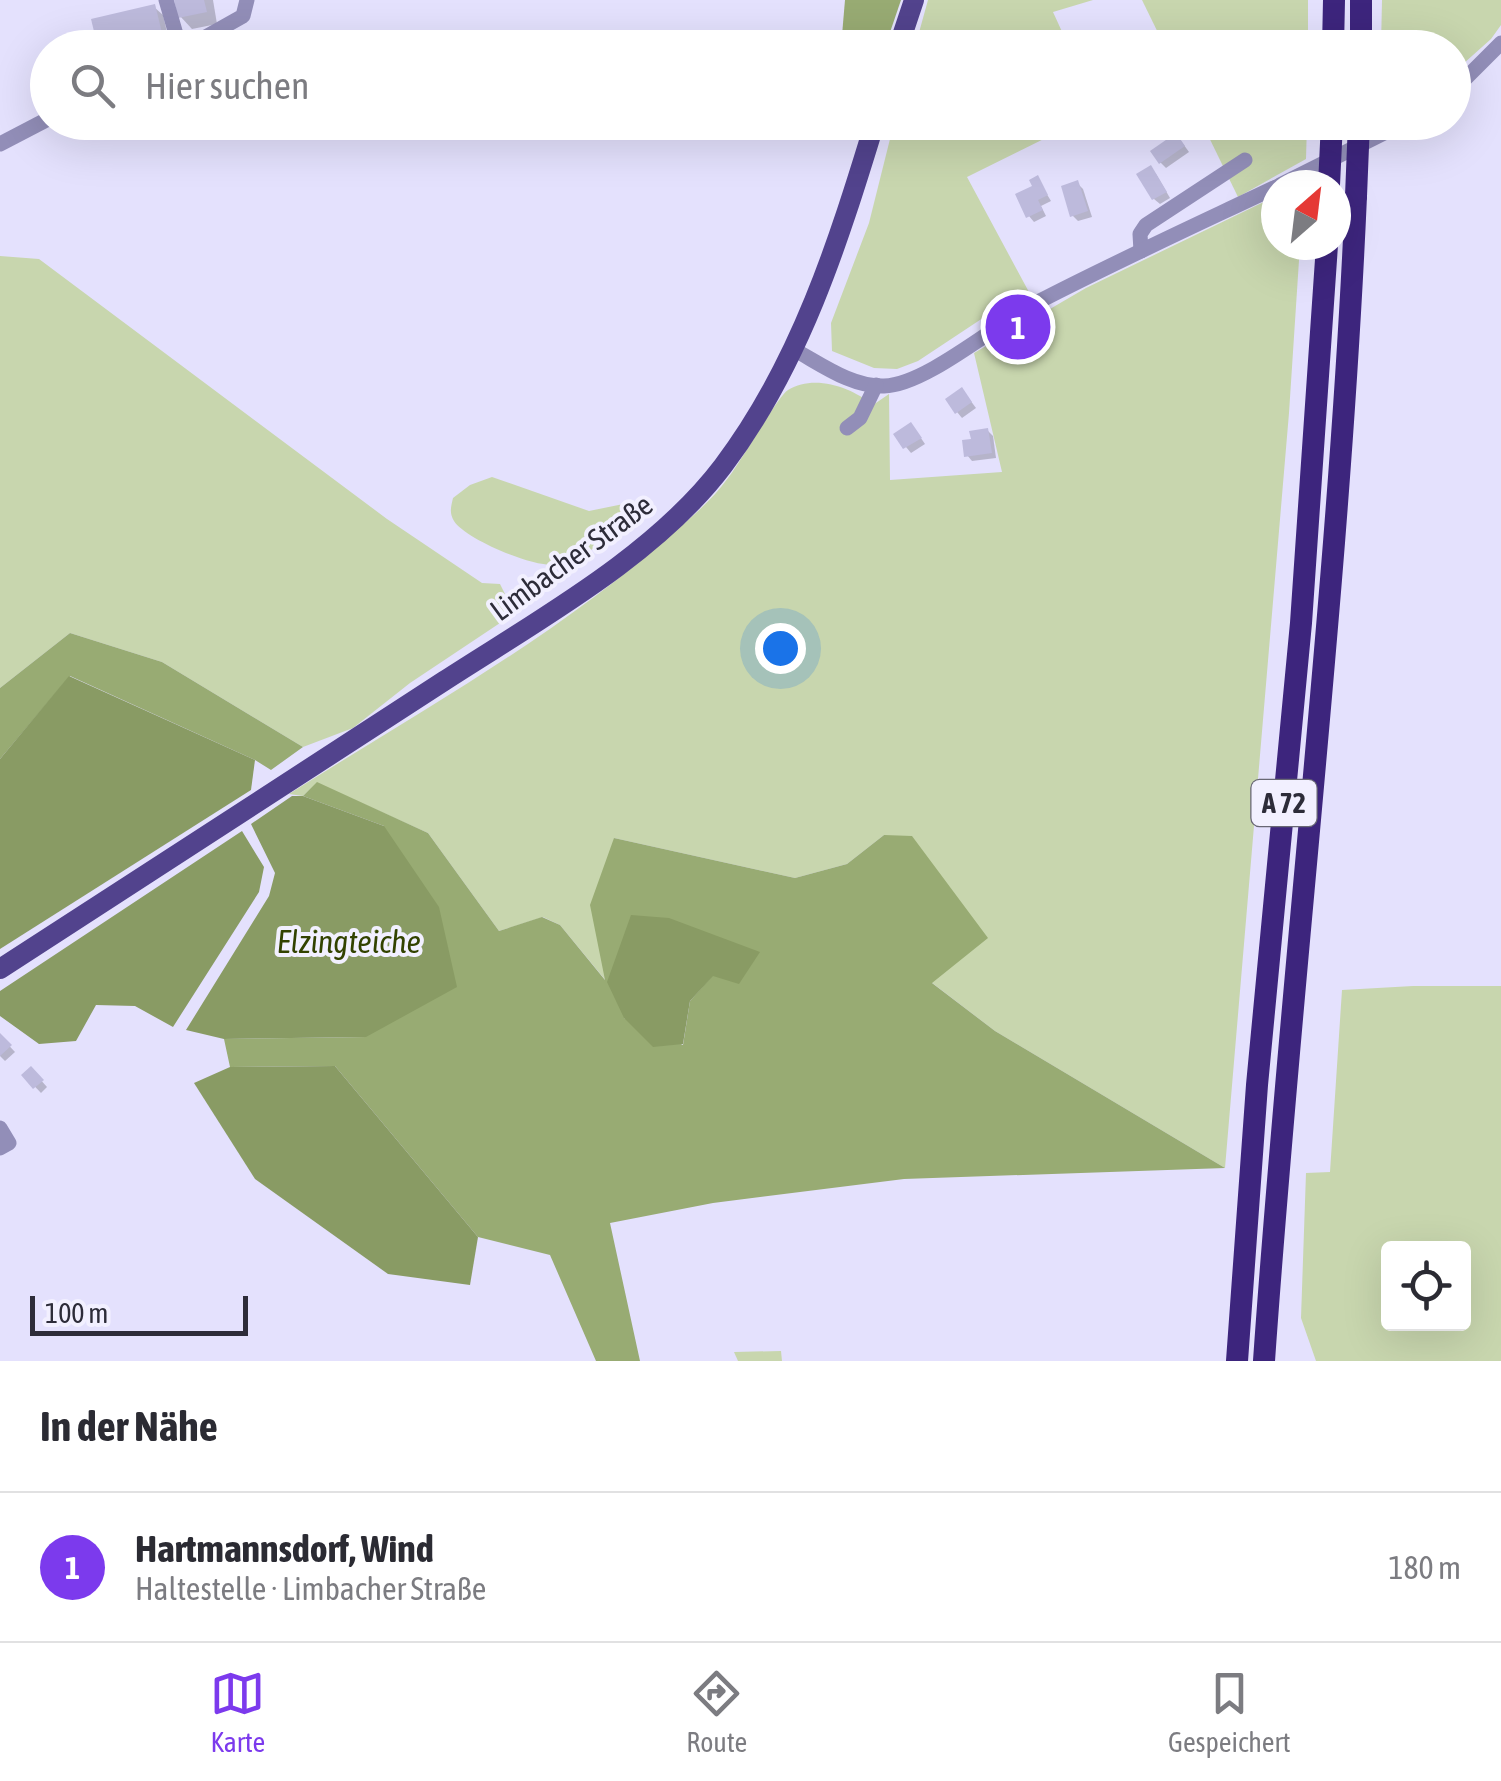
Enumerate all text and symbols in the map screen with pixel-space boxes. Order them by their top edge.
search box [30,30,1471,140]
icon: search [65,58,120,113]
text: Hier suchen [145,64,309,107]
north arrow [1261,170,1351,260]
pin: 1 [986,290,1050,364]
street label: Limbacher Straße [483,487,659,627]
your location [755,623,806,674]
road number: A 72 [1252,780,1316,826]
water label: Elzingteiche [277,923,421,960]
map controls [1381,1241,1471,1331]
button: locate [1381,1241,1471,1331]
scale bar [30,1291,248,1336]
text: 100 m [45,1297,108,1329]
text: In der Nähe [40,1402,218,1450]
text: Hartmannsdorf, Wind [135,1527,434,1570]
text: 1 [65,1549,80,1586]
text: 180 m [1388,1549,1461,1586]
text: Haltestelle · Limbacher Straße [135,1570,486,1607]
tab: Karte [210,1666,265,1758]
tab: Route [686,1666,747,1758]
tab: Gespeichert [1168,1666,1291,1758]

